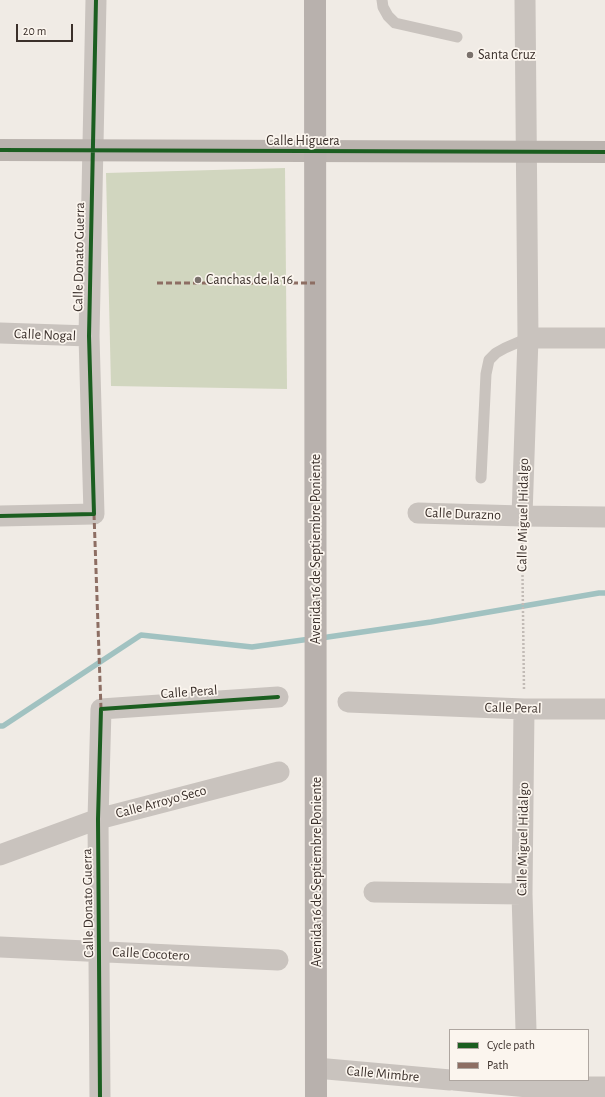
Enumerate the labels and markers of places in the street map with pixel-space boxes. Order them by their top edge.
place label: Santa Cruz [478,47,536,63]
marker: Santa Cruz [465,50,475,60]
place label: Canchas de la 16 [206,272,293,288]
marker: Canchas de la 16 [193,275,203,285]

